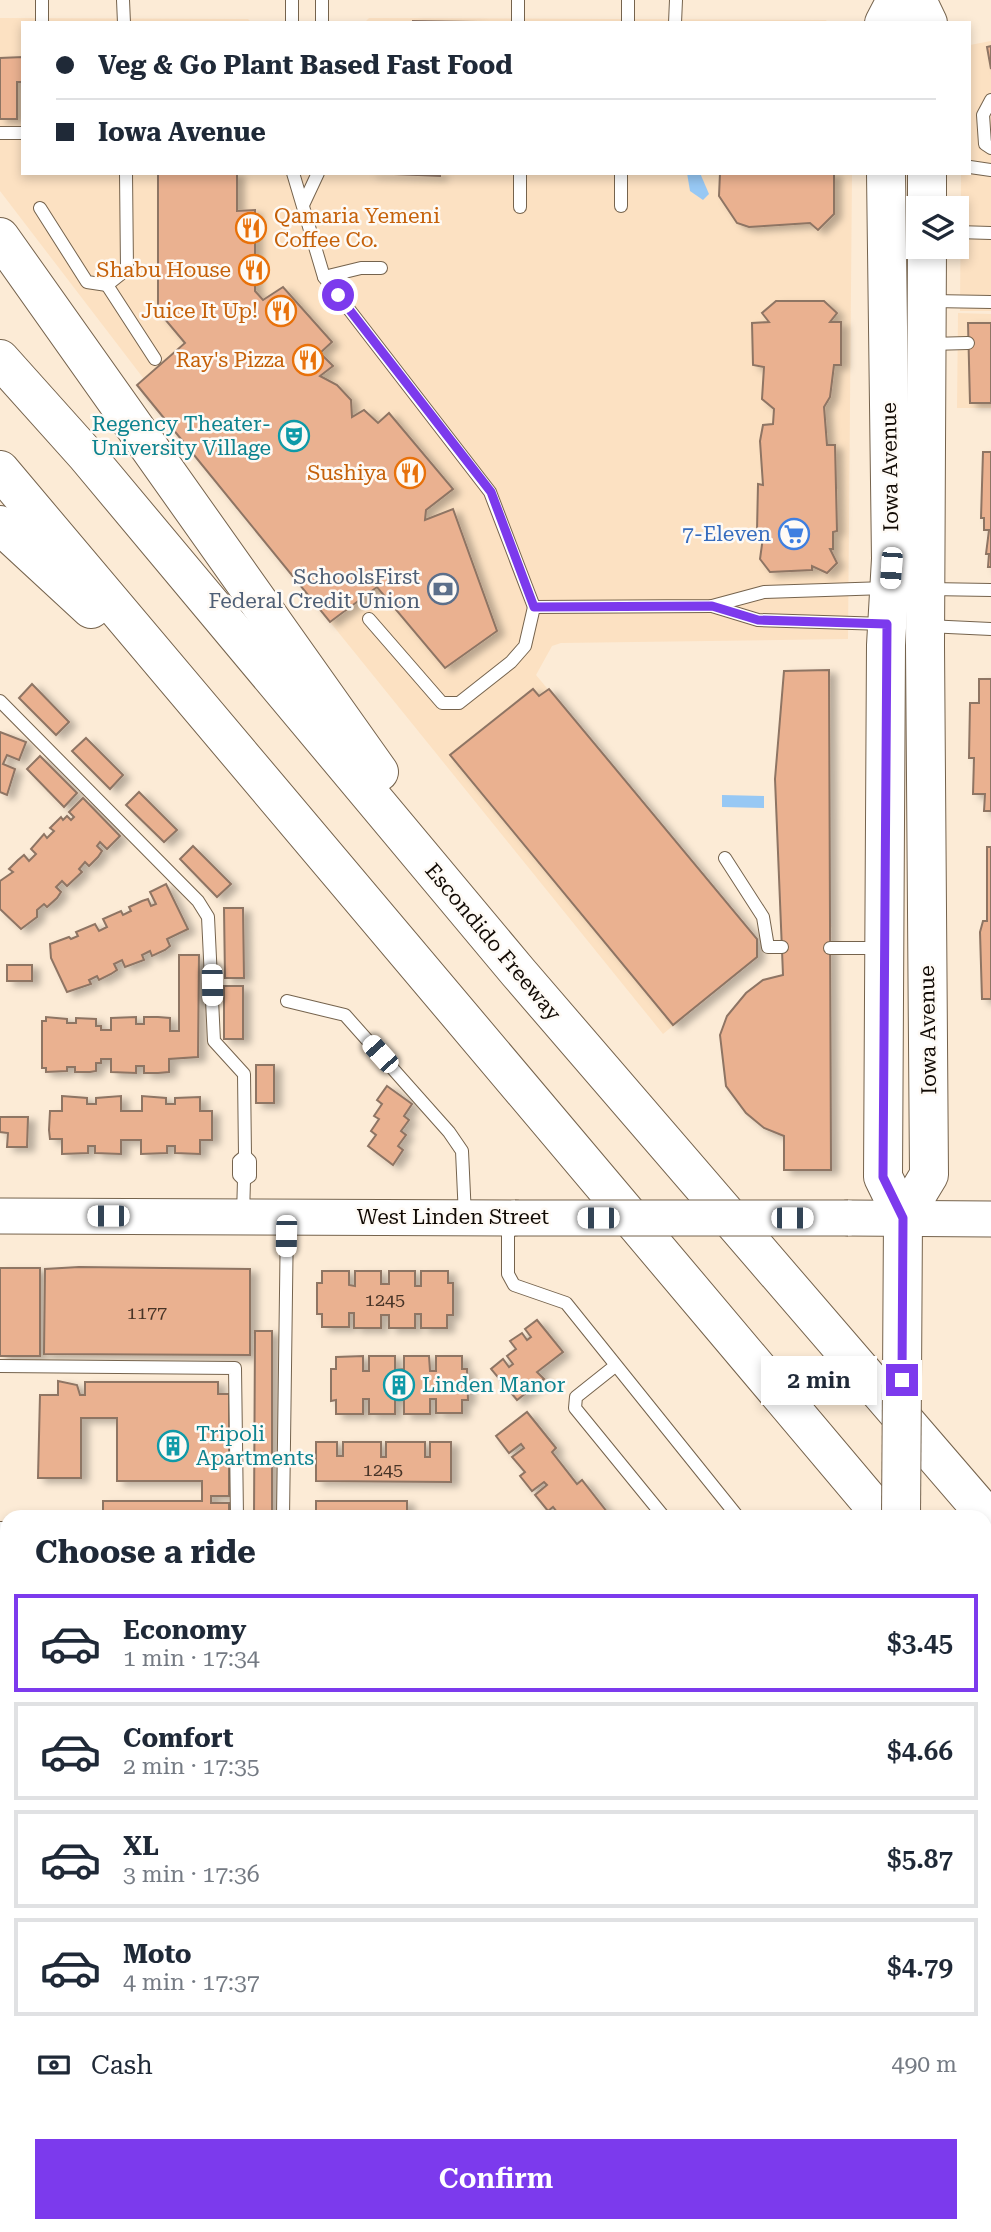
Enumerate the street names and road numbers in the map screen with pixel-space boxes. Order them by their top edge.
street label: Iowa Avenue [877,402,903,532]
street label: Escondido Freeway [420,859,566,1026]
street label: Iowa Avenue [915,965,941,1095]
street label: West Linden Street [357,1205,549,1229]

